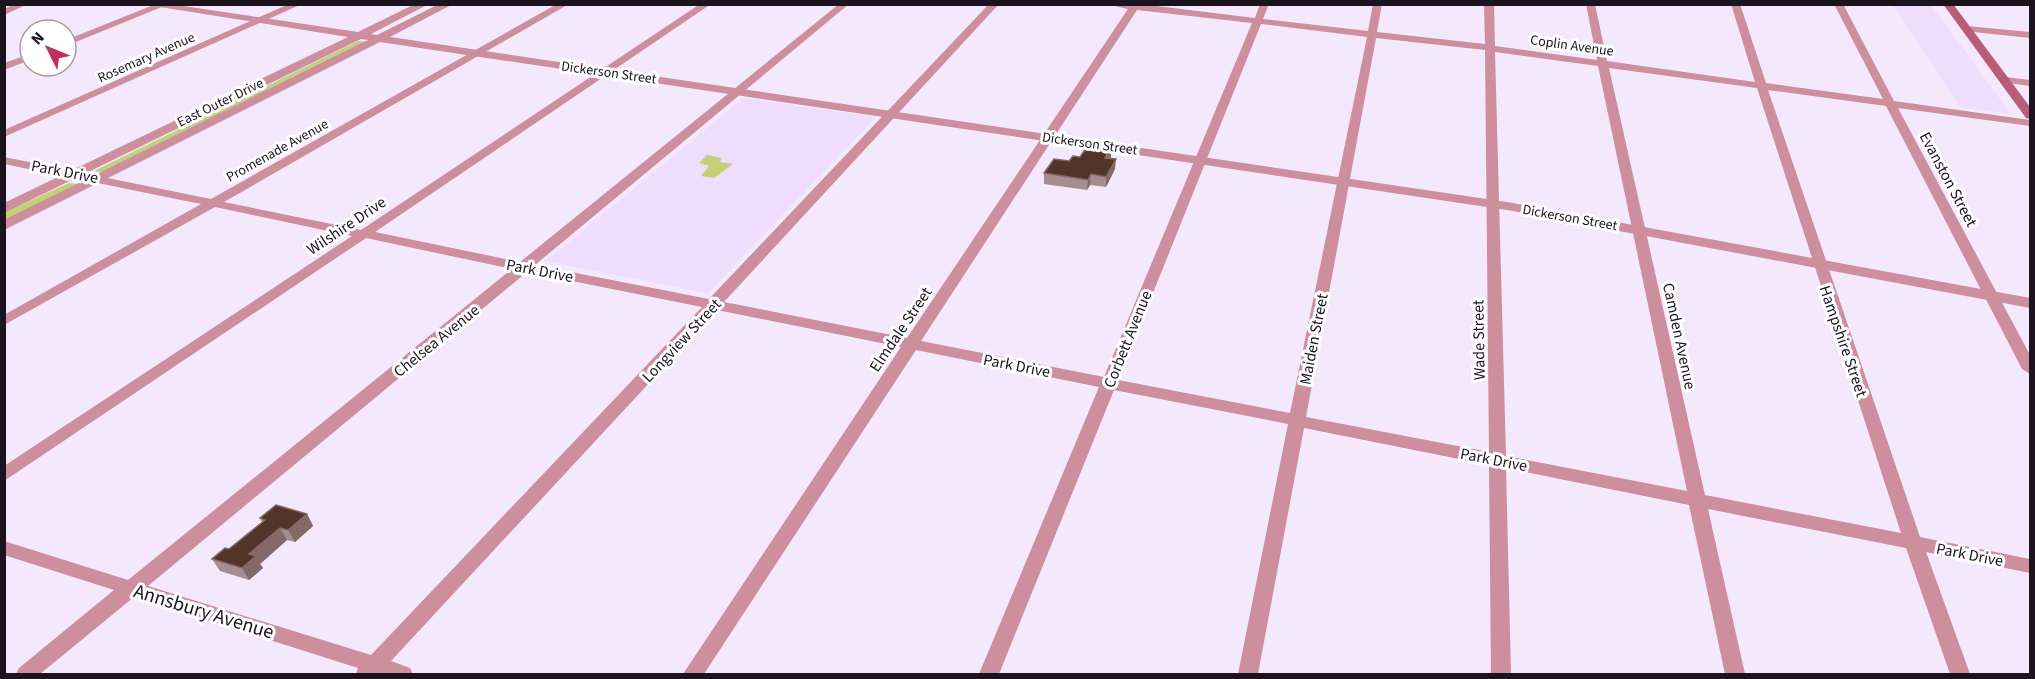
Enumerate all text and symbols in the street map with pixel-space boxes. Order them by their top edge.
north arrow [18,18,78,78]
text: N [26,27,49,50]
street label: Rosemary Avenue [95,27,198,88]
street label: Coplin Avenue [1529,30,1615,62]
street label: Dickerson Street [560,56,658,90]
street label: East Outer Drive [174,73,267,132]
street label: Promenade Avenue [223,114,332,187]
street label: Dickerson Street [1041,127,1139,161]
street label: Evanston Street [1914,128,1983,231]
street label: Park Drive [29,155,100,189]
street label: Wilshire Drive [303,191,391,260]
street label: Dickerson Street [1521,200,1619,236]
street label: Park Drive [504,254,575,288]
street label: Camden Avenue [1657,281,1701,392]
street label: Elmdale Street [864,282,938,376]
street label: Hampshire Street [1814,283,1873,401]
street label: Corbett Avenue [1098,287,1157,391]
street label: Maiden Street [1294,291,1334,387]
street label: Longview Street [637,294,727,387]
street label: Chelsea Avenue [389,299,484,382]
street label: Wade Street [1467,299,1491,380]
street label: Park Drive [981,349,1052,383]
street label: Park Drive [1458,443,1529,477]
street label: Park Drive [1934,538,2005,572]
street label: Annsbury Avenue [130,577,277,647]

